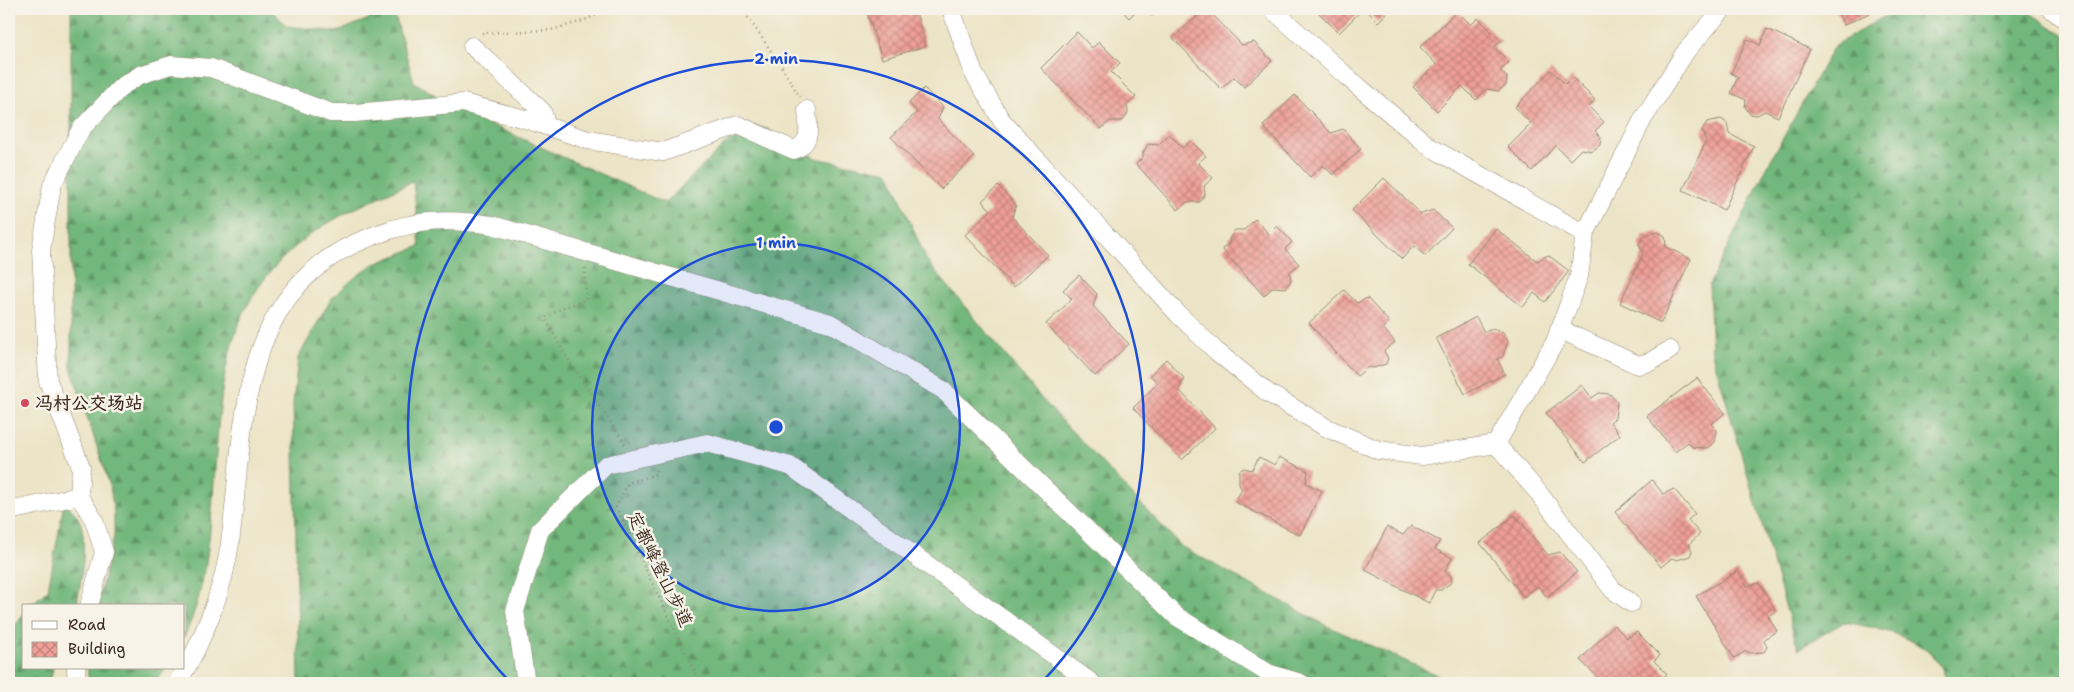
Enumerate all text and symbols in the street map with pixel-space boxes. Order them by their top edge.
text: 2 min [754,49,798,69]
text: 1 min [756,233,796,253]
place label: 冯村公交场站 [35,391,143,415]
marker: 冯村公交场站 [19,397,31,409]
centre of rings [767,418,785,436]
street label: 定都峰登山步道 [622,507,698,631]
legend [22,604,185,670]
text: Road [68,615,106,635]
text: Building [68,639,125,659]

